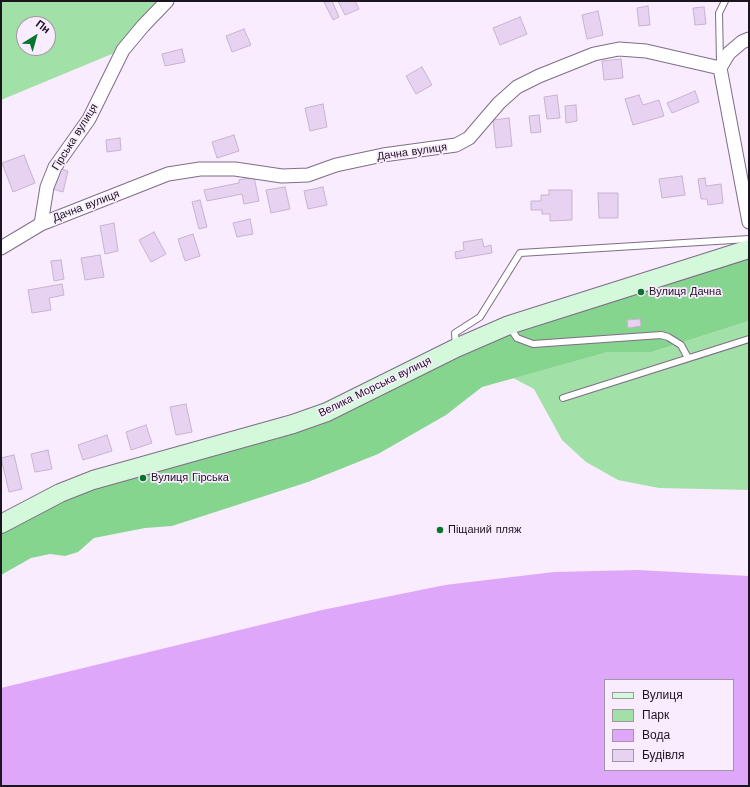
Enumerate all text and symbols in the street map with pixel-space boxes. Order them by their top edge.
north arrow [16,16,56,56]
text: Пн [33,17,53,36]
street label: Гірська вулиця [49,101,101,173]
street label: Дачна вулиця [376,141,448,163]
street label: Дачна вулиця [51,187,121,225]
place label: Вулиця Дачна [649,285,721,299]
marker: Вулиця Дачна [636,287,646,297]
street label: Велика Морська вулиця [316,354,434,420]
place label: Вулиця Гірська [151,471,229,485]
marker: Вулиця Гірська [138,473,148,483]
place label: Піщаний пляж [448,523,521,537]
marker: Піщаний пляж [435,525,445,535]
legend [604,679,734,771]
text: Вулиця [642,688,683,702]
text: Парк [642,708,669,722]
text: Вода [642,728,670,742]
text: Будівля [642,748,684,762]

